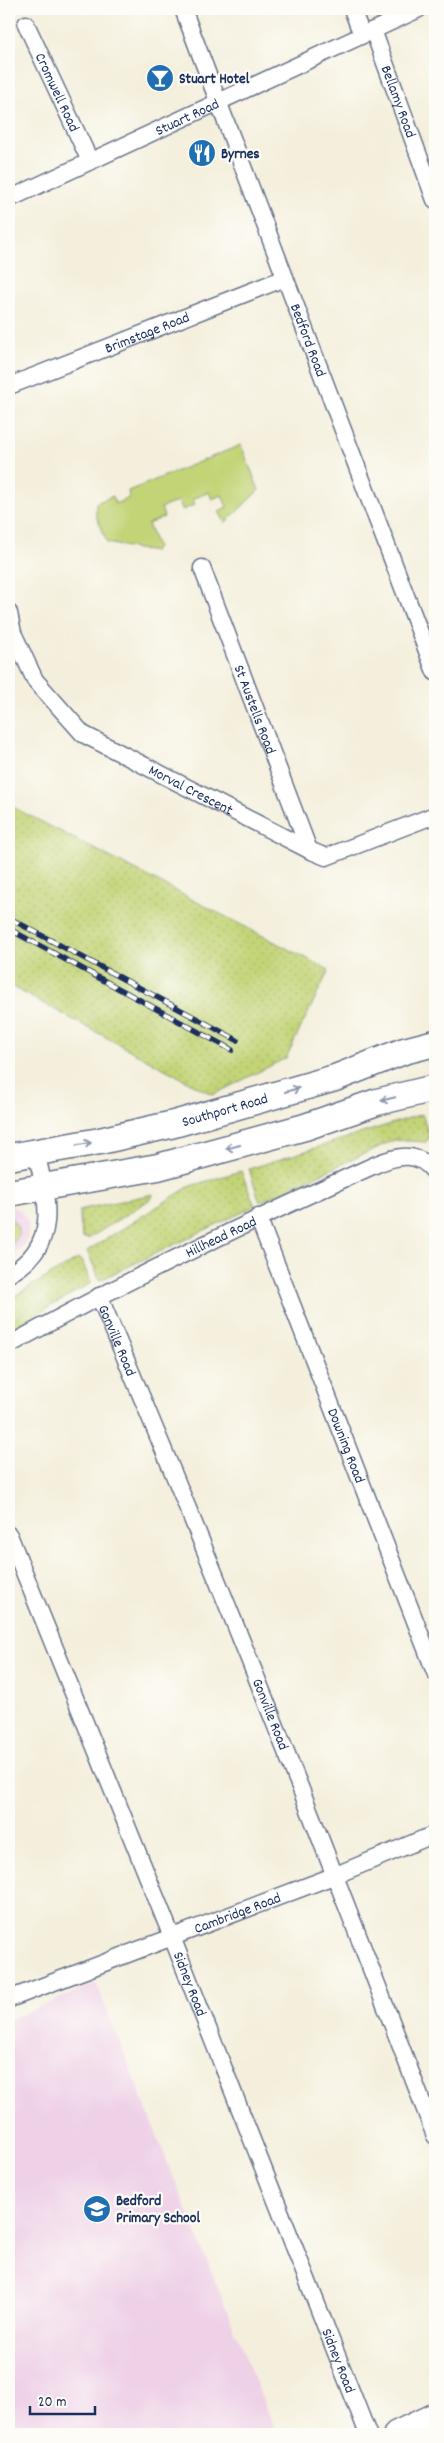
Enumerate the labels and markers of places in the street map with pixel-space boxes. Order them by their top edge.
bar icon: Stuart Hotel [145,63,175,93]
place label: Stuart Hotel [179,69,250,91]
restaurant icon: Byrnes [187,138,217,168]
place label: Byrnes [221,144,260,166]
place label: Bedford Primary School [116,2191,200,2230]
school or university icon: Bedford Primary School [82,2194,112,2224]

